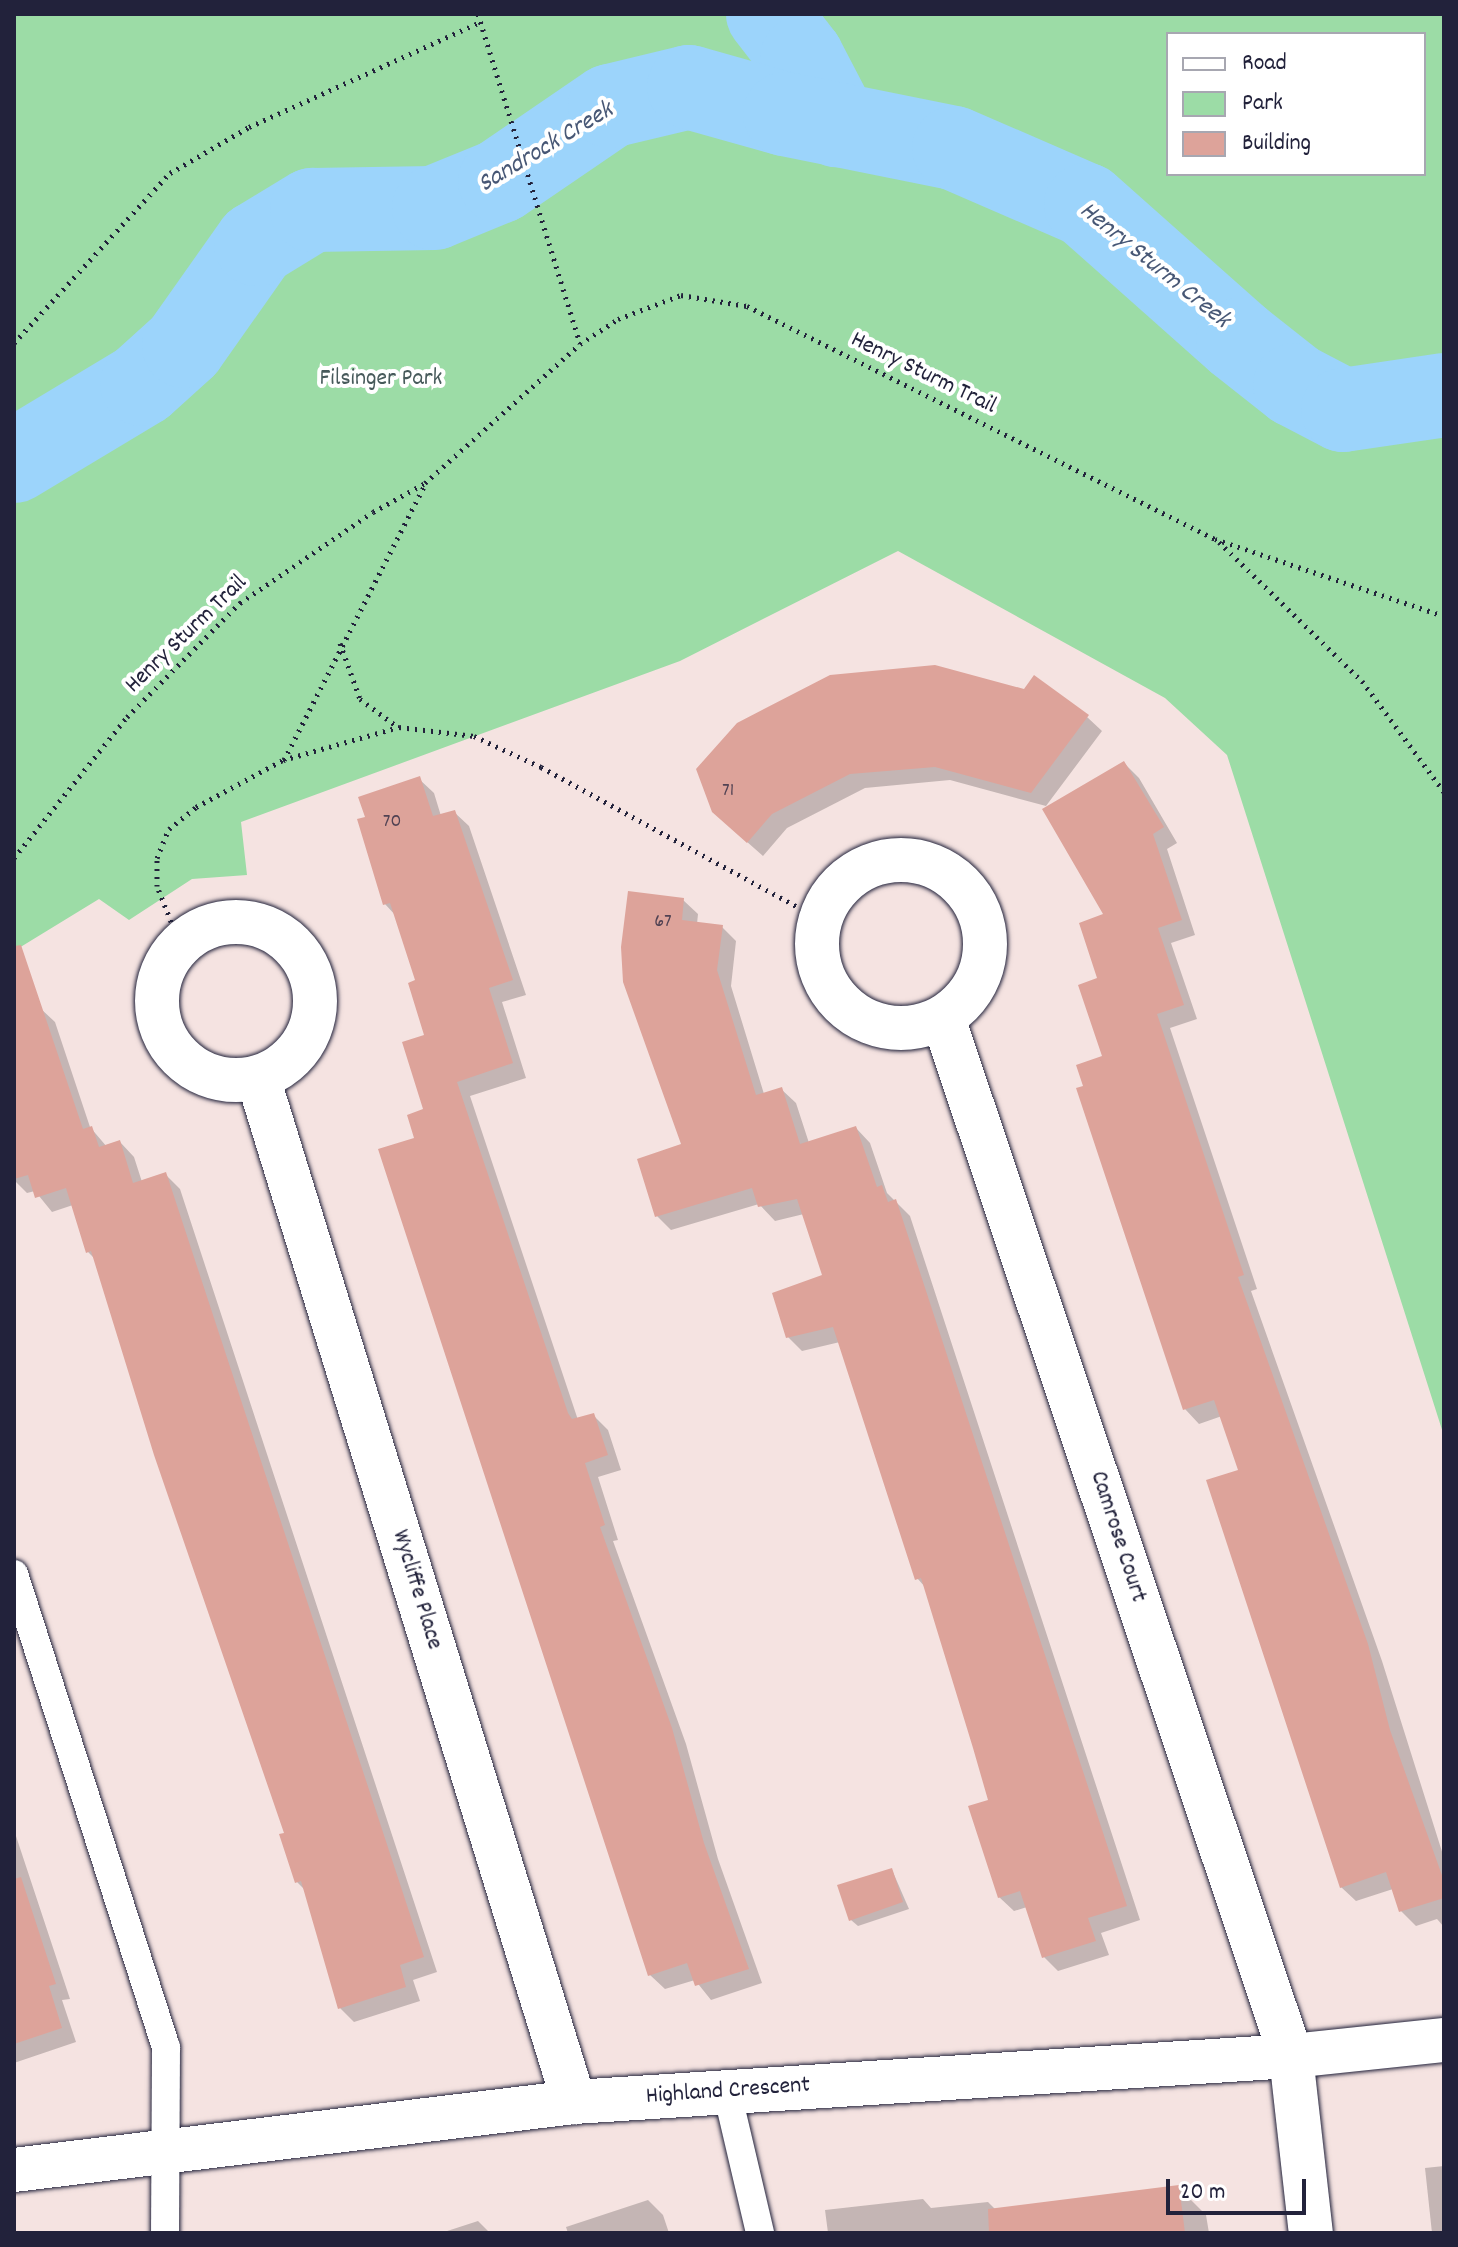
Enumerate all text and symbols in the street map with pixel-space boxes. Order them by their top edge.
legend [1166,32,1426,176]
text: Road [1242,47,1287,81]
text: Park [1242,87,1283,121]
water label: Sandrock Creek [473,95,619,201]
text: Building [1242,127,1311,161]
water label: Henry Sturm Creek [1072,196,1236,336]
street label: Henry Sturm Trail [845,326,1001,422]
park label: Filsinger Park [320,366,442,394]
street label: Henry Sturm Trail [120,570,254,700]
house number: 71 [722,779,734,803]
house number: 70 [383,810,401,834]
house number: 67 [654,910,672,934]
street label: Camrose Court [1082,1468,1152,1606]
street label: Wycliffe Place [384,1527,448,1653]
street label: Highland Crescent [645,2072,811,2112]
scale bar [1170,2163,1310,2213]
text: 20 m [1180,2176,1226,2210]

